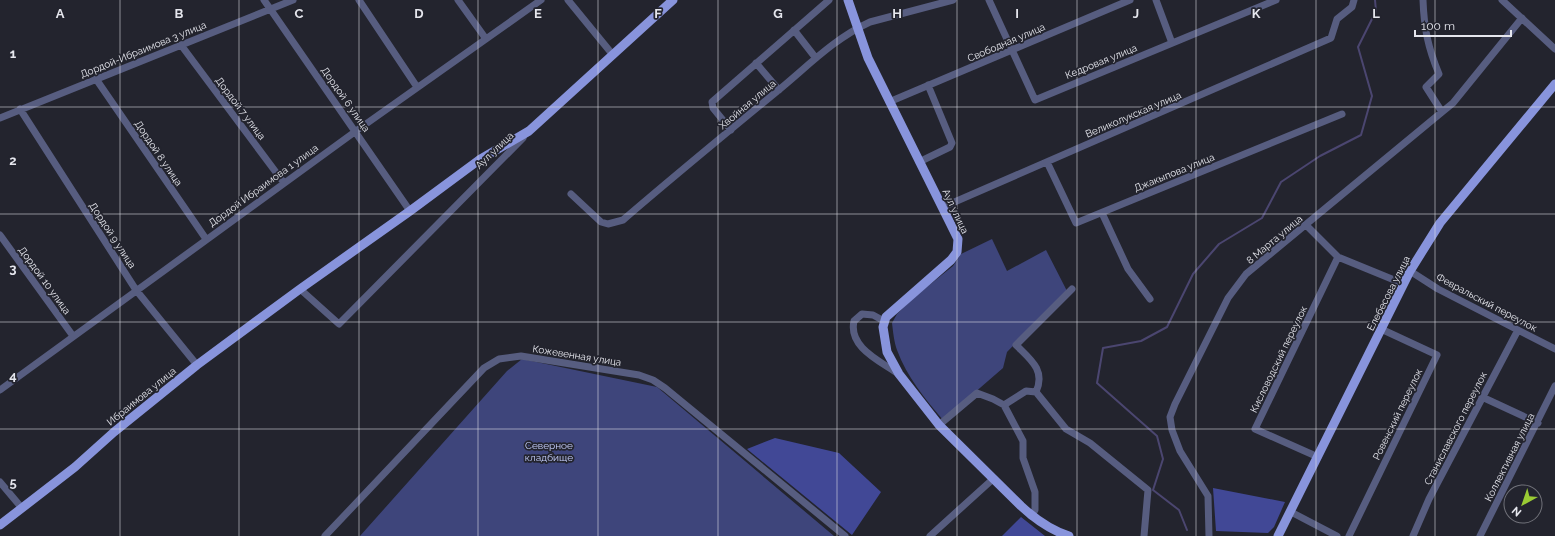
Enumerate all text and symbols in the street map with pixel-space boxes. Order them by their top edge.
text: A [56,6,65,21]
text: B [175,6,184,21]
text: C [295,6,304,21]
text: D [414,6,424,21]
text: E [534,6,542,21]
text: F [654,6,662,21]
text: G [773,6,783,21]
text: H [892,6,902,21]
text: I [1015,6,1019,21]
text: J [1133,6,1139,21]
text: K [1252,6,1261,21]
text: L [1372,6,1380,21]
scale bar [1415,12,1511,38]
street label: Дордой-Ибраимова 3 улица [79,19,208,80]
text: 100 m [1421,19,1455,33]
street label: Свободная улица [966,21,1047,64]
street label: Кедровая улица [1064,42,1139,81]
text: 1 [10,46,17,61]
street label: Дордой 6 улица [319,65,372,134]
street label: Дордой 7 улица [213,75,268,142]
street label: Хвойная улица [717,77,778,131]
street label: Великолукская улица [1084,89,1183,140]
street label: Дордой 8 улица [133,119,184,188]
street label: Аул улица [473,130,515,171]
street label: Дордой Ибраимова 1 улица [207,142,320,229]
street label: Джакыпова улица [1132,151,1216,194]
text: 2 [9,153,17,168]
street label: Аул улица [940,187,971,235]
street label: Дордой 9 улица [87,200,138,270]
street label: 8 Марта улица [1244,213,1305,266]
street label: Дордой 10 улица [16,244,73,316]
street label: Елебесова улица [1365,254,1412,332]
text: 3 [9,261,17,276]
street label: Февральский переулок [1435,271,1539,334]
street label: Кисловодский переулок [1248,304,1309,414]
street label: Кожевенная улица [532,343,622,368]
street label: Ибраимова улица [105,365,178,428]
street label: Ровенский переулок [1371,367,1424,462]
text: 4 [9,368,17,383]
street label: Станиславского переулок [1422,370,1489,487]
street label: Коллективная улица [1482,411,1536,503]
park label: Северное кладбище [525,440,573,463]
text: 5 [9,475,17,490]
north arrow [1503,484,1543,524]
text: N [1509,504,1524,519]

